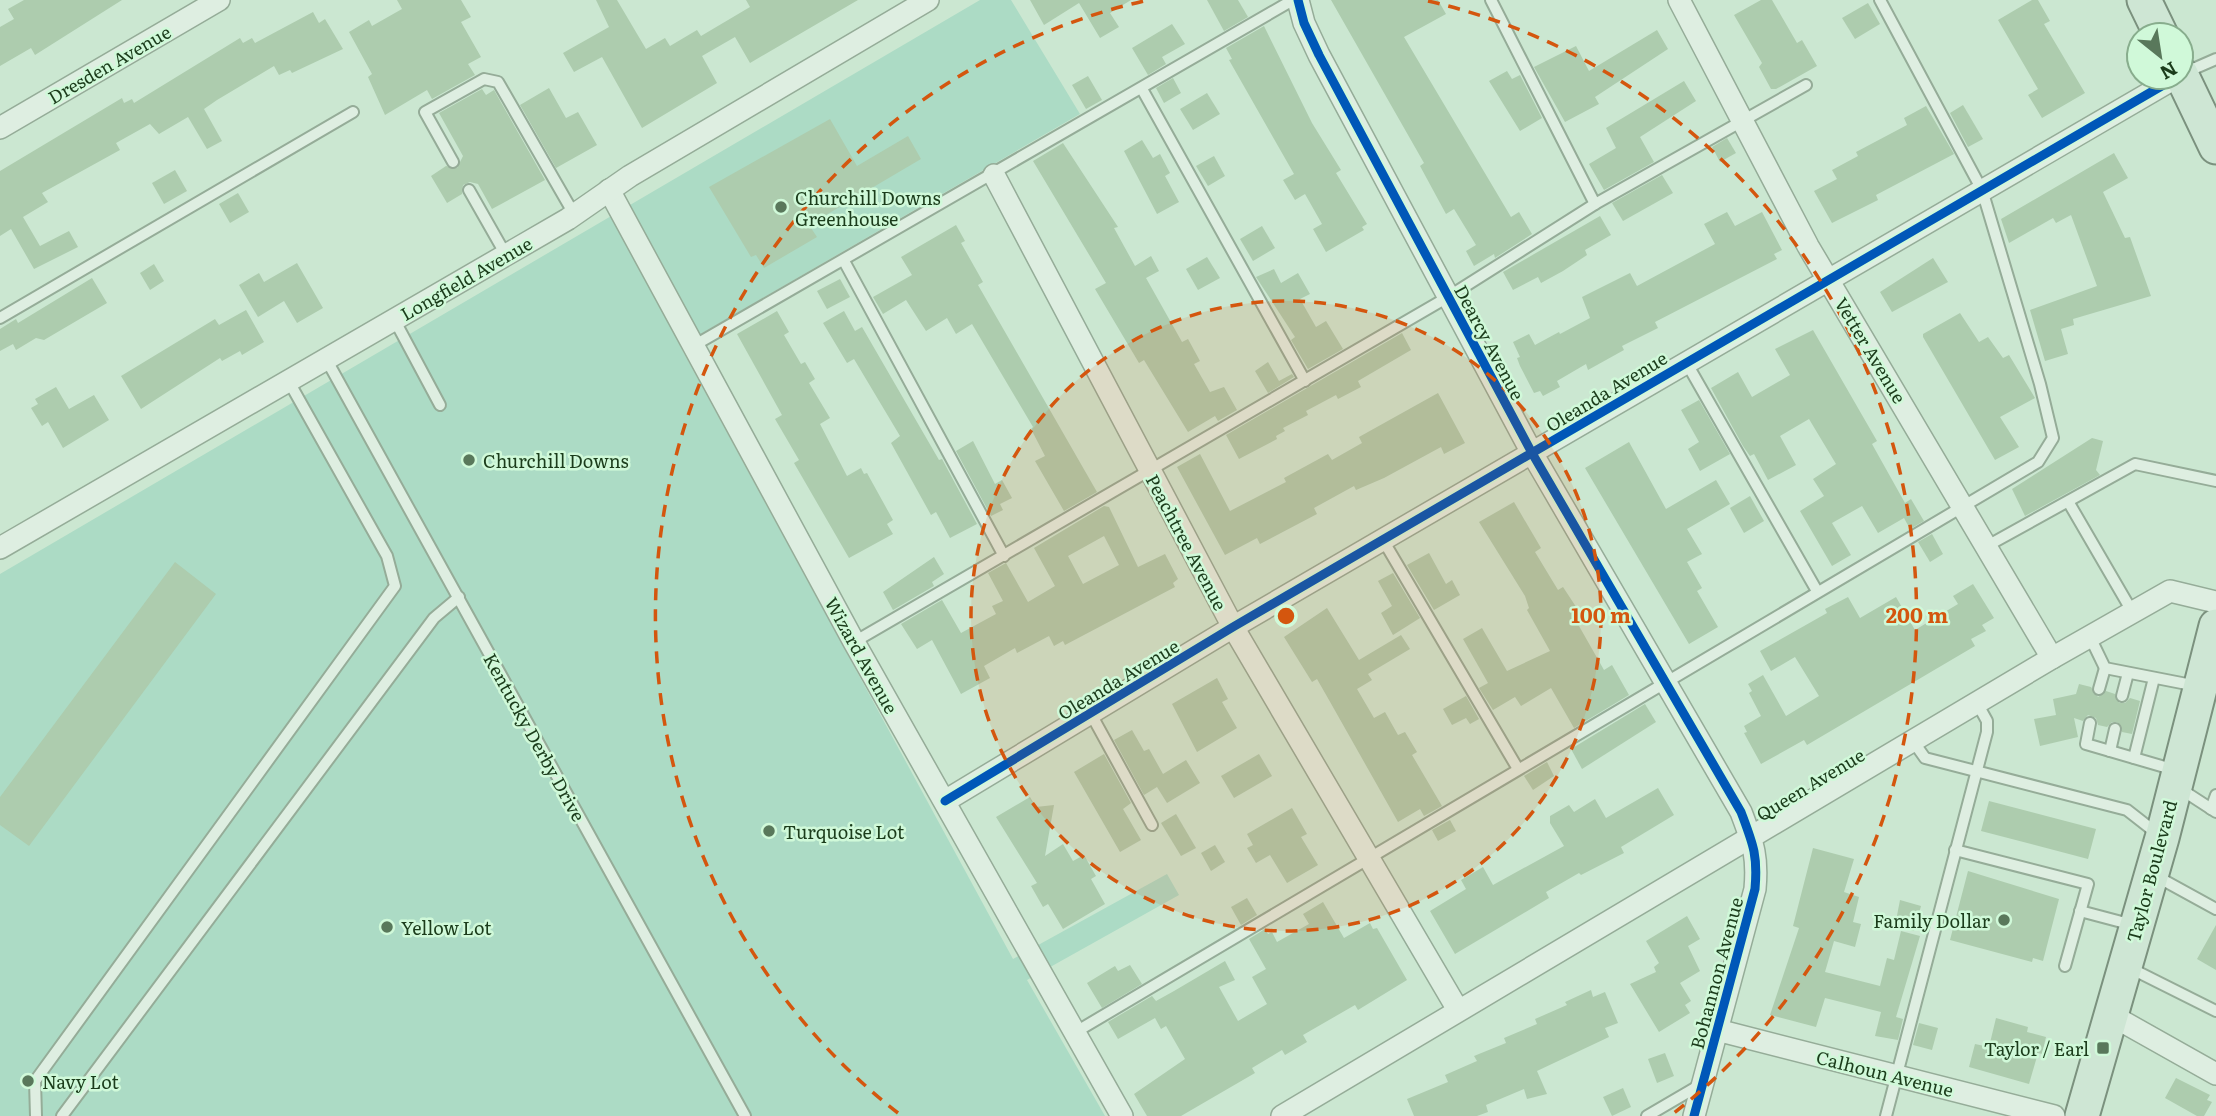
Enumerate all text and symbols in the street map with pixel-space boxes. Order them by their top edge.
street label: Dresden Avenue [42,18,176,110]
north arrow [2125,21,2195,91]
text: N [2155,55,2183,88]
place label: Churchill Downs Greenhouse [795,184,941,232]
marker: Churchill Downs Greenhouse [773,199,789,215]
street label: Longfield Avenue [395,229,537,327]
street label: Dearcy Avenue [1448,280,1532,404]
street label: Vetter Avenue [1829,292,1913,408]
street label: Oleanda Avenue [1540,344,1672,438]
place label: Churchill Downs [483,447,629,474]
marker: Churchill Downs [461,452,477,468]
street label: Peachtree Avenue [1140,469,1234,615]
street label: Wizard Avenue [819,592,905,718]
text: 100 m [1571,598,1631,629]
text: 200 m [1886,598,1948,629]
centre of rings [1274,604,1298,628]
street label: Oleanda Avenue [1052,632,1184,726]
street label: Kentucky Derby Drive [477,648,593,826]
street label: Queen Avenue [1751,741,1869,827]
street label: Taylor Boulevard [2119,797,2183,945]
place label: Turquoise Lot [783,818,905,845]
marker: Turquoise Lot [761,823,777,839]
street label: Bohannon Avenue [1683,894,1749,1052]
place label: Family Dollar [1873,907,1990,934]
marker: Family Dollar [1996,912,2012,928]
place label: Yellow Lot [401,914,492,941]
marker: Yellow Lot [379,919,395,935]
place label: Taylor / Earl [1984,1035,2089,1062]
marker: Taylor / Earl [2095,1040,2111,1056]
street label: Calhoun Avenue [1814,1043,1956,1103]
place label: Navy Lot [42,1068,119,1095]
marker: Navy Lot [20,1073,36,1089]

